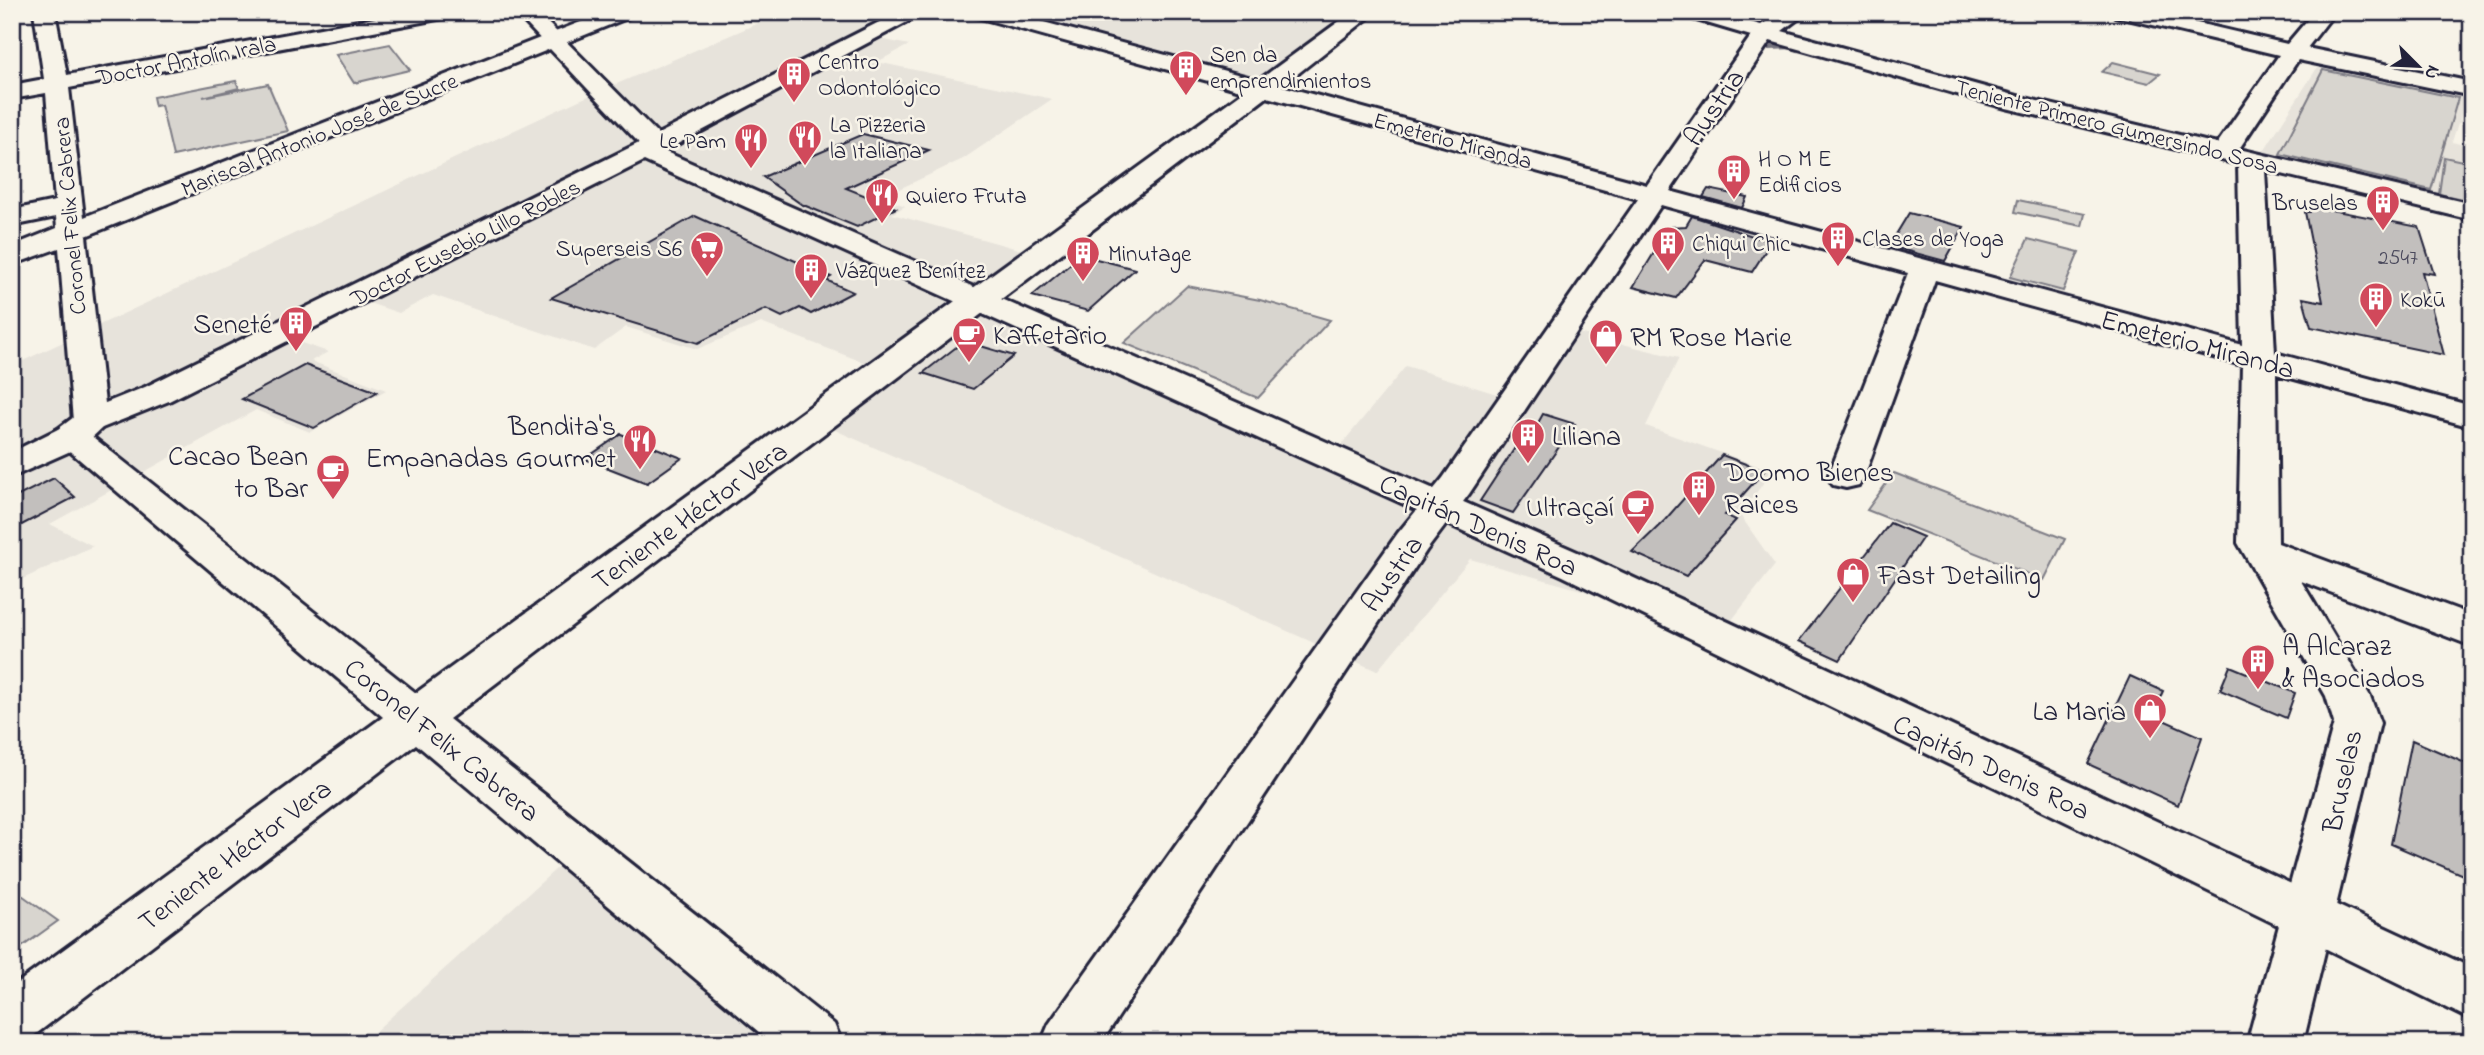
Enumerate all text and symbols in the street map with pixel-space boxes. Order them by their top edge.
street label: Doctor Antolín Irala [93,29,279,96]
north arrow [2382,32,2452,102]
place label: Sen da emprendimientos [1210,40,1372,99]
place label: Centro Odontológico [818,47,941,107]
building icon: Sen da emprendimientos [1167,48,1205,97]
building icon: Centro Odontológico [775,55,813,104]
text: N [2416,61,2446,83]
street label: Austria [1675,62,1757,156]
street label: Mariscal Antonio José de Sucre [177,65,464,207]
street label: Teniente Primero Gumersindo Sosa [1951,72,2281,185]
street label: Emeterio Miranda [1369,105,1536,180]
place label: La Pizzeria la Italiana [830,110,926,169]
street label: Coronel Felix Cabrera [46,116,97,316]
restaurant icon: La Pizzeria la Italiana [786,118,824,167]
restaurant icon: Le Pam [732,121,770,170]
place label: Le Pam [659,126,726,159]
place label: H O M E Edificios [1758,144,1842,203]
building icon: H O M E Edificios [1715,152,1753,201]
street label: Doctor Eusebio Lillo Robles [345,172,587,317]
restaurant icon: Quiero Fruta [863,176,901,225]
place label: Quiero Fruta [906,181,1027,214]
building icon: Bruselas [2364,183,2402,232]
place label: Bruselas [2271,188,2358,221]
building icon: Clases de Yoga [1819,219,1857,268]
building icon: Chiqui Chic [1649,224,1687,273]
place label: Clases de Yoga [1862,224,2004,258]
supermarket icon: Superseis S6 [688,229,726,278]
place label: Chiqui Chic [1692,229,1791,262]
place label: Superseis S6 [556,234,682,267]
building icon: Minutage [1064,234,1102,283]
place label: Minutage [1108,239,1192,273]
house number: 2547 [2378,244,2418,274]
building icon: Vázquez Benítez [792,251,830,300]
place label: Vázquez Benítez [835,256,986,289]
building icon: Kokū [2357,280,2395,329]
place label: Kokū [2400,285,2446,318]
street label: Emeterio Miranda [2096,301,2299,392]
building icon: Seneté [277,304,315,353]
place label: Seneté [193,306,272,347]
cafe icon: Kaffetario [950,315,988,364]
place label: Kaffetario [993,317,1107,358]
shop icon: RM Rose Marie [1587,317,1625,366]
place label: RM Rose Marie [1630,319,1792,360]
place label: Bendita's Empanadas Gourmet [366,408,616,481]
building icon: Liliana [1509,416,1547,465]
place label: Liliana [1552,418,1621,459]
restaurant icon: Bendita's Empanadas Gourmet [621,422,659,471]
street label: Teniente Héctor Vera [585,433,797,603]
place label: Cacao Bean to Bar [168,438,308,511]
cafe icon: Cacao Bean to Bar [314,452,352,501]
place label: Doomo Bienes Raices [1723,454,1894,527]
street label: Capitán Denis Roa [1372,465,1583,589]
building icon: Doomo Bienes Raices [1680,468,1718,517]
cafe icon: Ultraçaí [1619,487,1657,536]
place label: Ultraçaí [1526,489,1614,530]
street label: Austria [1353,528,1435,622]
shop icon: Fast Detailing [1834,555,1872,604]
place label: Fast Detailing [1877,557,2041,598]
place label: A Alcaraz & Asociados [2282,628,2425,701]
building icon: A Alcaraz & Asociados [2239,642,2277,691]
street label: Coronel Felix Cabrera [334,650,548,834]
shop icon: La Maria [2131,691,2169,740]
place label: La Maria [2033,693,2126,734]
street label: Capitán Denis Roa [1885,705,2096,833]
street label: Bruselas [2313,726,2375,838]
street label: Teniente Héctor Vera [131,770,342,943]

